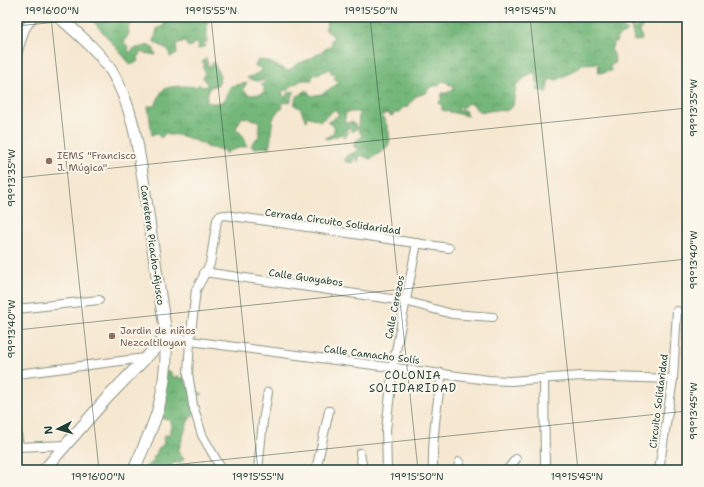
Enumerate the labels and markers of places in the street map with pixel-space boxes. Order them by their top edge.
place label: IEMS "Francisco J. Múgica" [57,149,136,174]
marker: IEMS "Francisco J. Múgica" [44,156,54,166]
place label: Jardin de niños Nezcaltiloyan [120,324,196,349]
marker: Jardin de niños Nezcaltiloyan [107,331,117,341]

